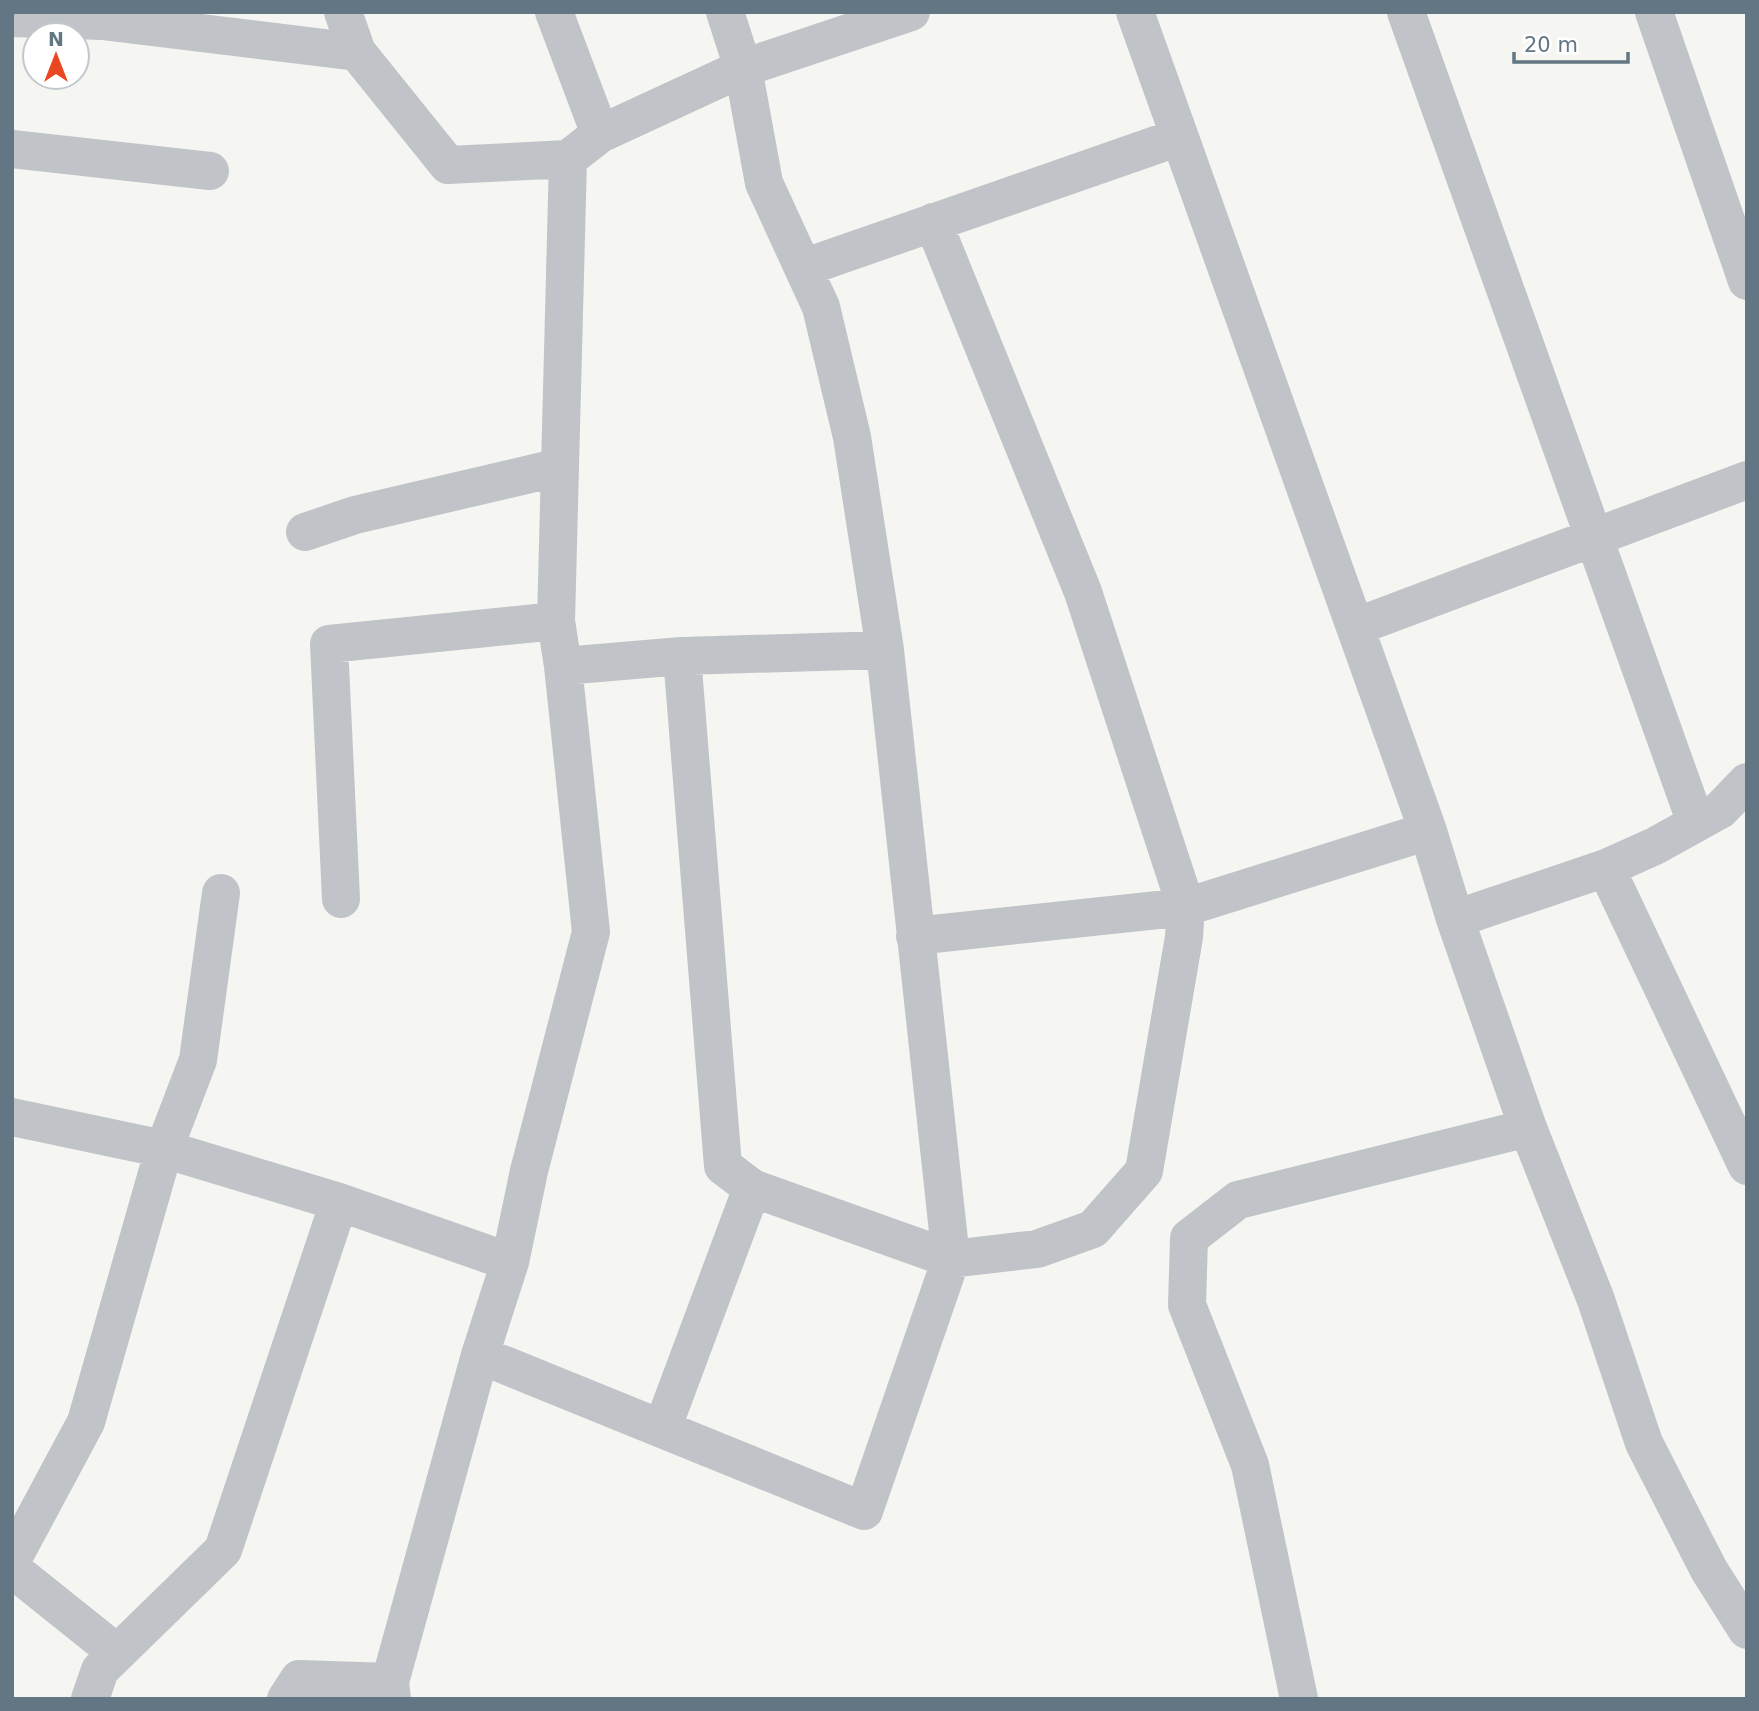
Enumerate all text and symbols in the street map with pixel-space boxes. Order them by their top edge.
north arrow [21,21,91,91]
scale bar [1514,21,1628,65]
text: N [48,28,64,50]
text: 20 m [1524,33,1578,57]

